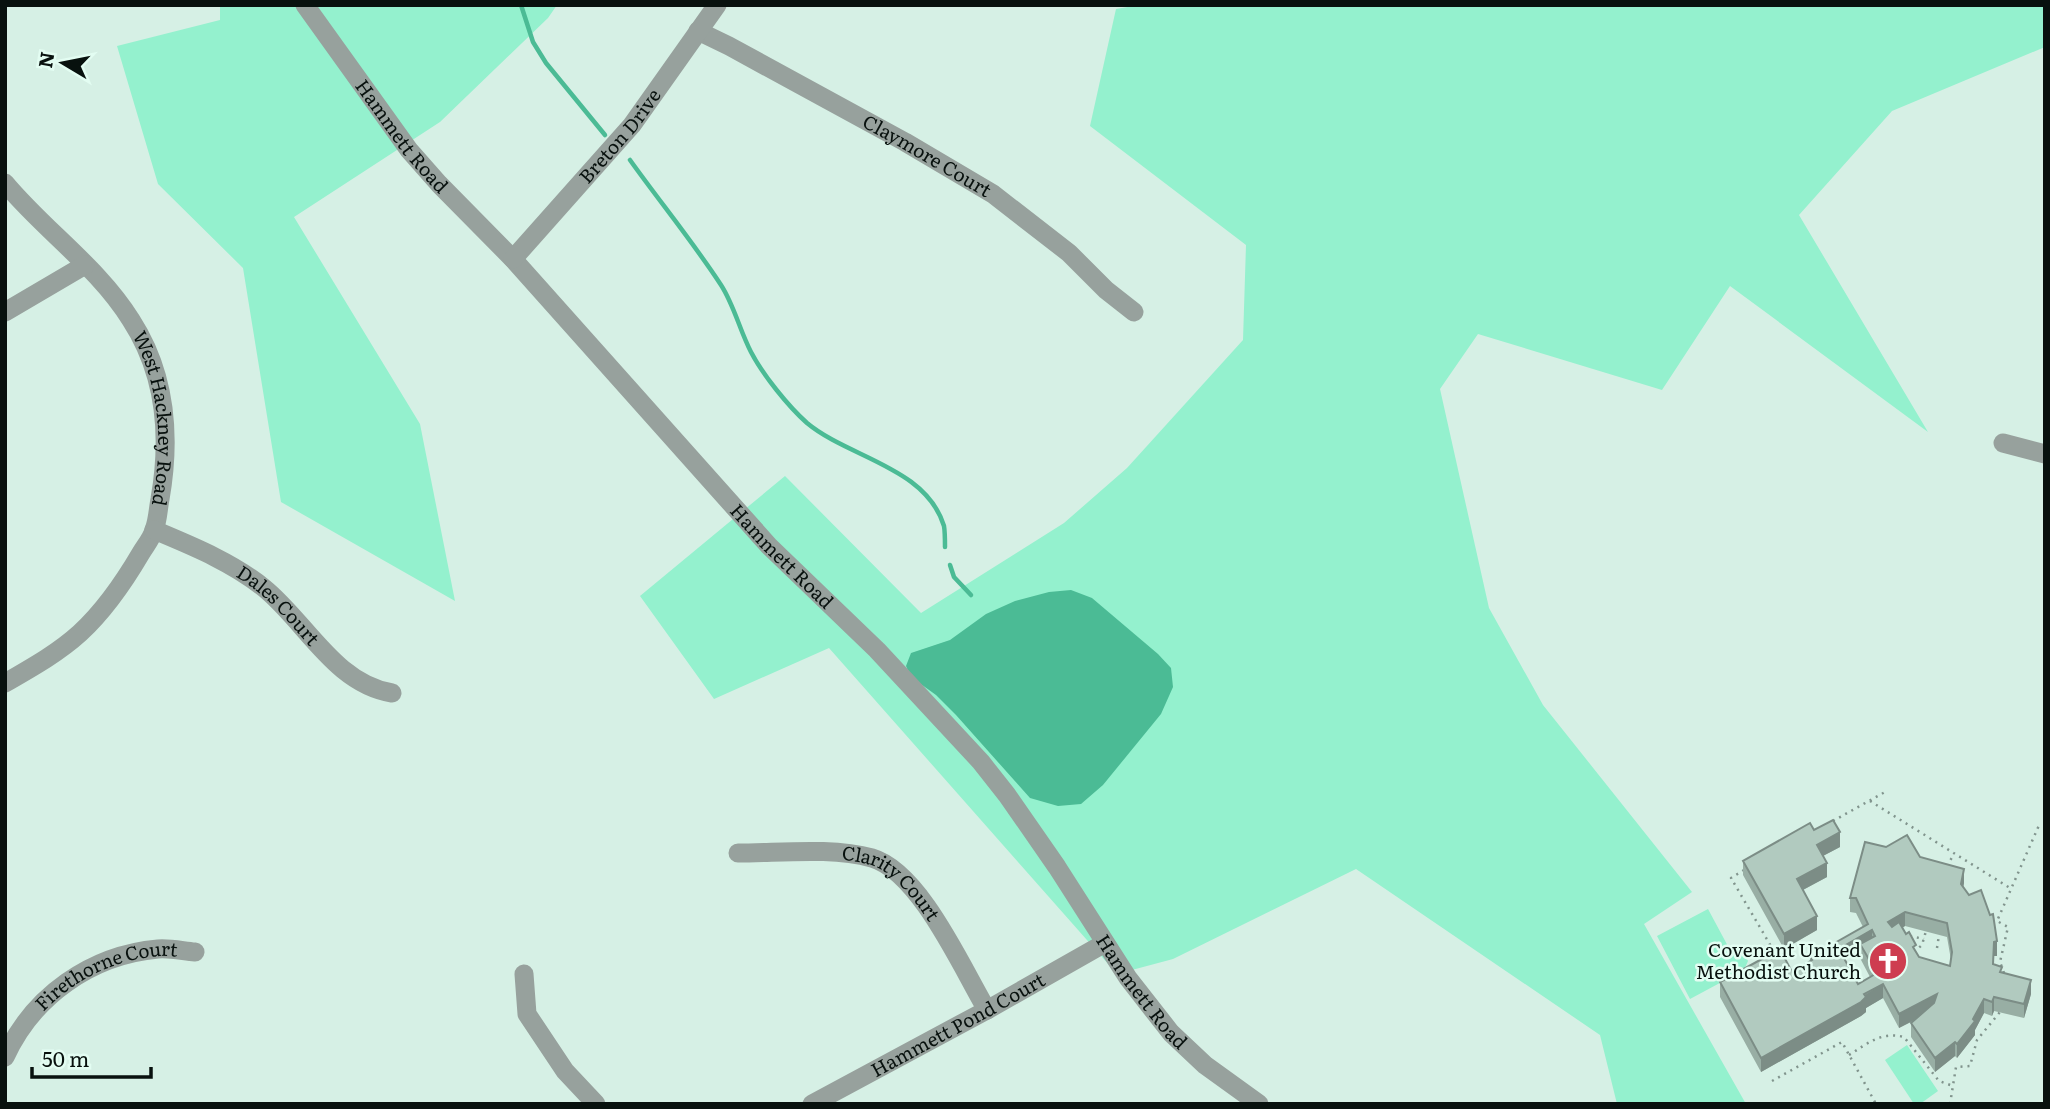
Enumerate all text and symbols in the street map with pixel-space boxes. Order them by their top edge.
north arrow [28,28,98,98]
text: N [30,50,60,70]
street label: Hammett Road [349,73,456,199]
street label: Breton Drive [572,82,667,189]
street label: Claymore Court [858,107,998,203]
street label: West Hackney Road [127,325,180,509]
street label: Hammett Road [724,497,841,615]
street label: Dales Court [232,558,327,651]
street label: Clarity Court [841,838,948,926]
street label: Hammett Road [1090,928,1195,1055]
street label: Firethorne Court [28,934,180,1016]
place label: Covenant United Methodist Church [1696,935,1861,985]
church icon: Covenant United Methodist Church [1867,940,1909,982]
street label: Hammett Pond Court [865,965,1050,1083]
scale bar [32,1036,150,1080]
text: 50 m [42,1042,89,1073]

